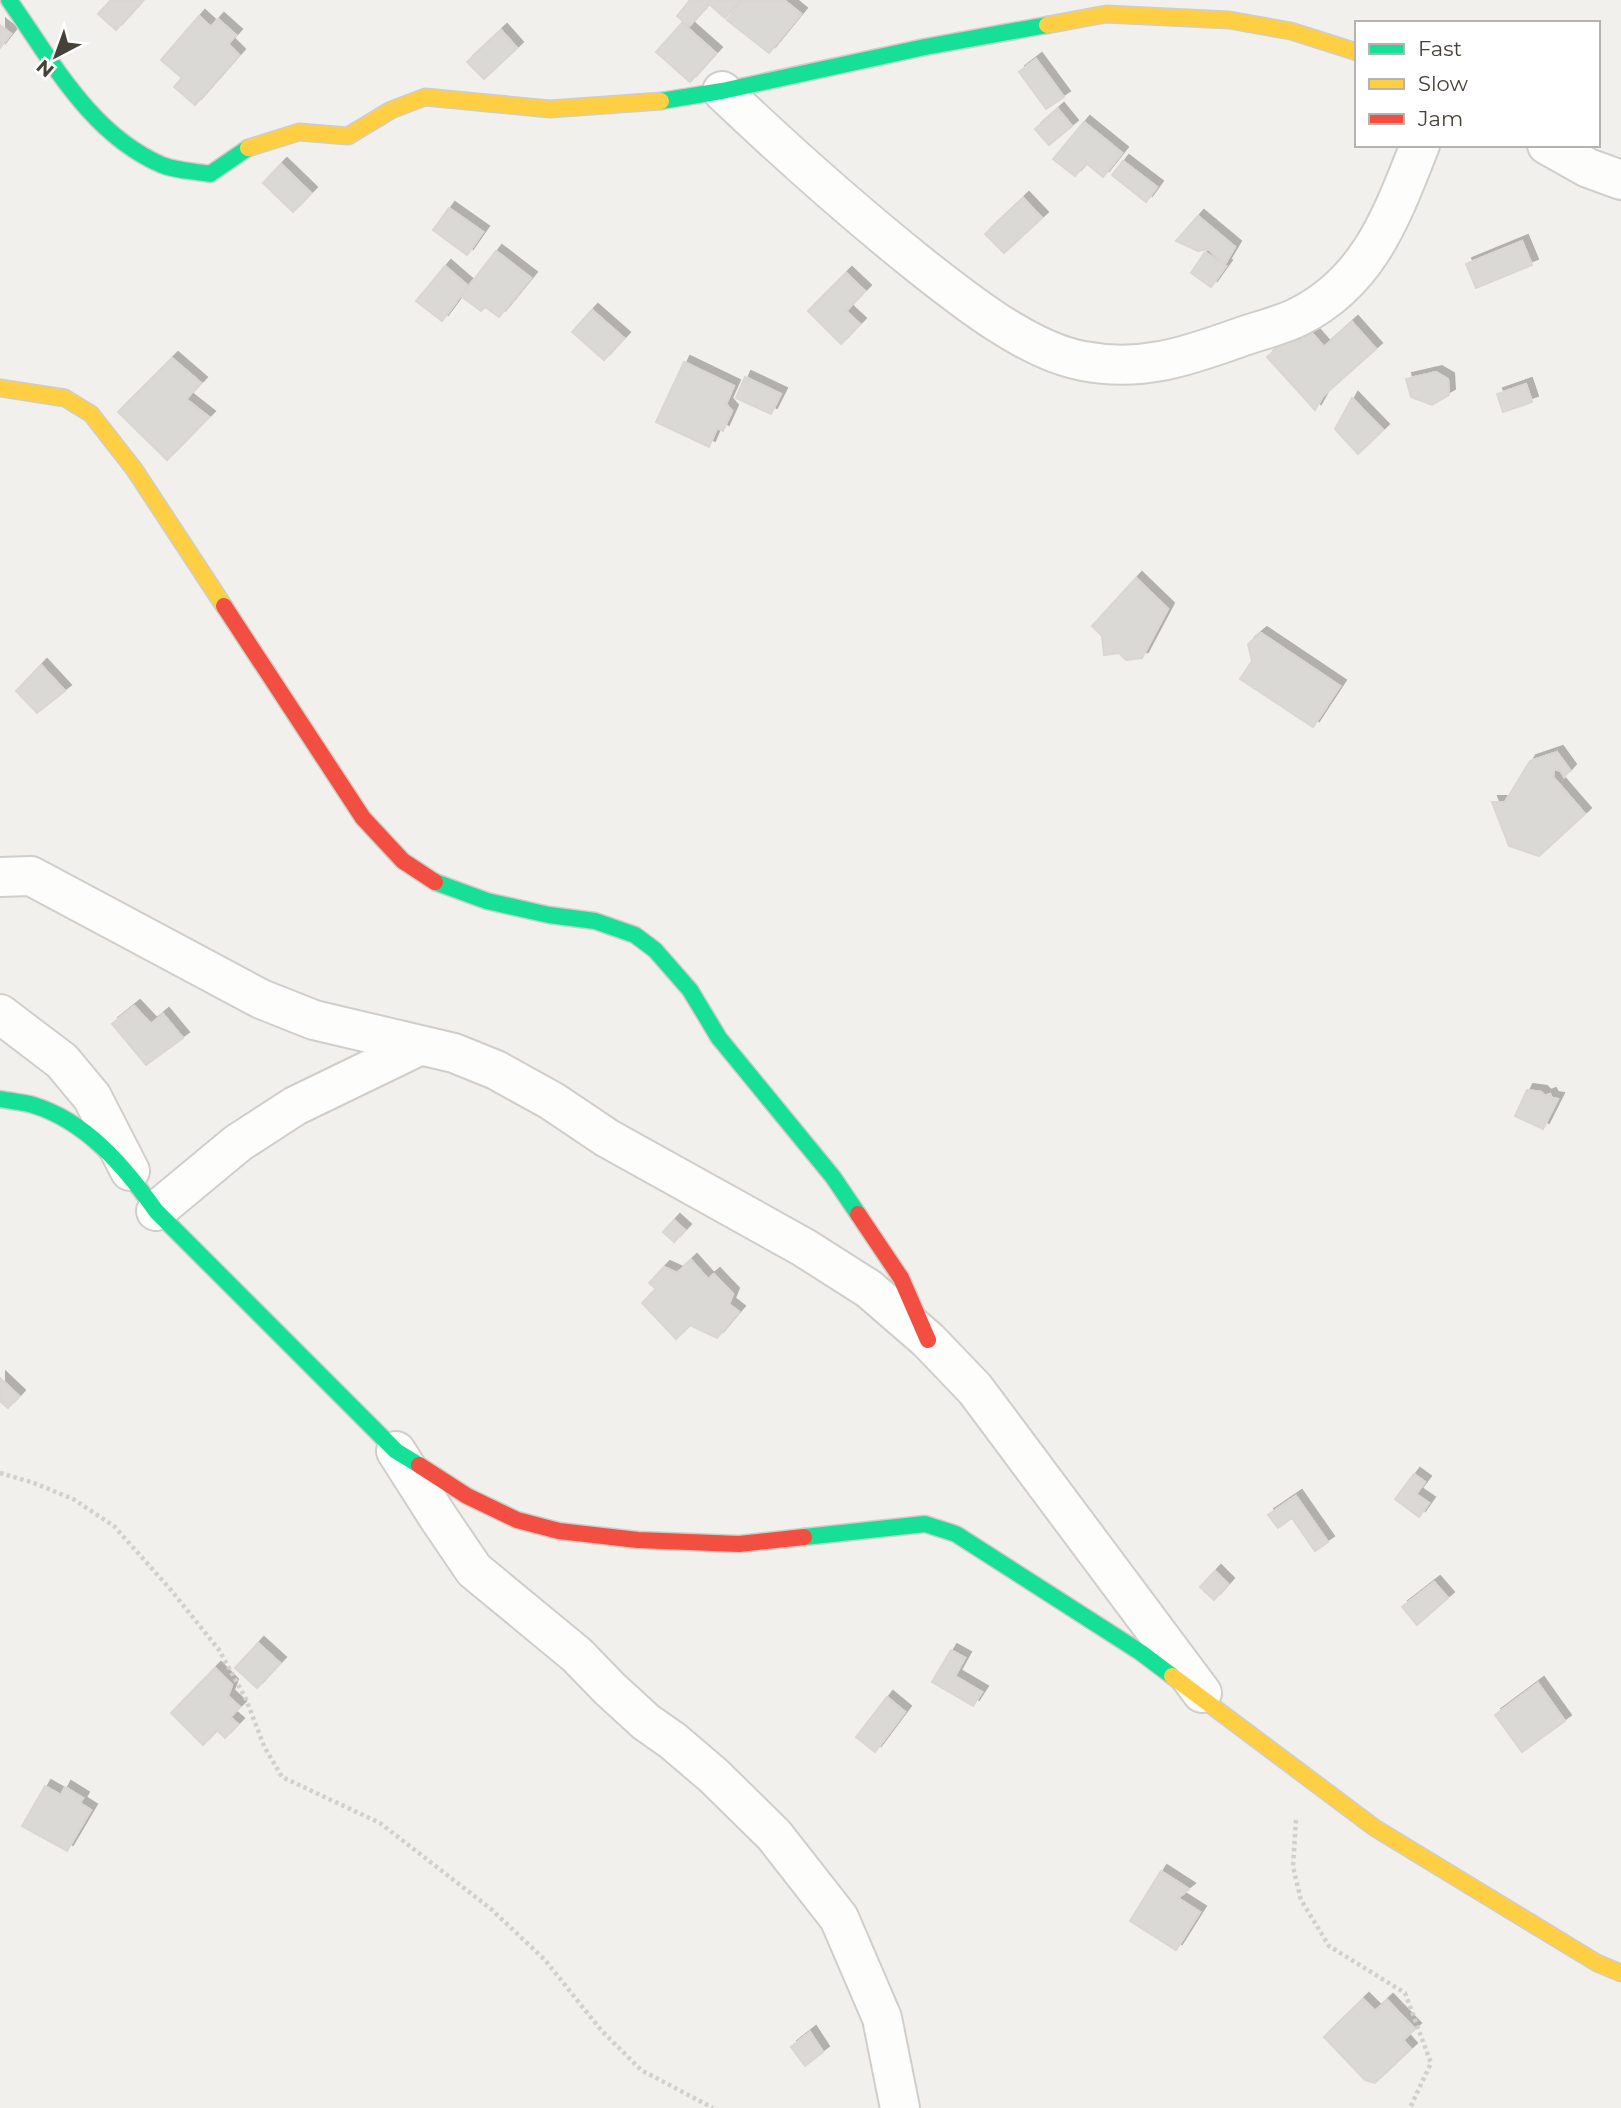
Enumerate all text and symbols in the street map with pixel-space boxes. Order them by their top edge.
north arrow [21,21,91,91]
legend [1355,21,1600,147]
text: Fast [1418,36,1462,61]
text: N [32,55,59,82]
text: Slow [1418,71,1468,96]
text: Jam [1417,106,1463,131]

